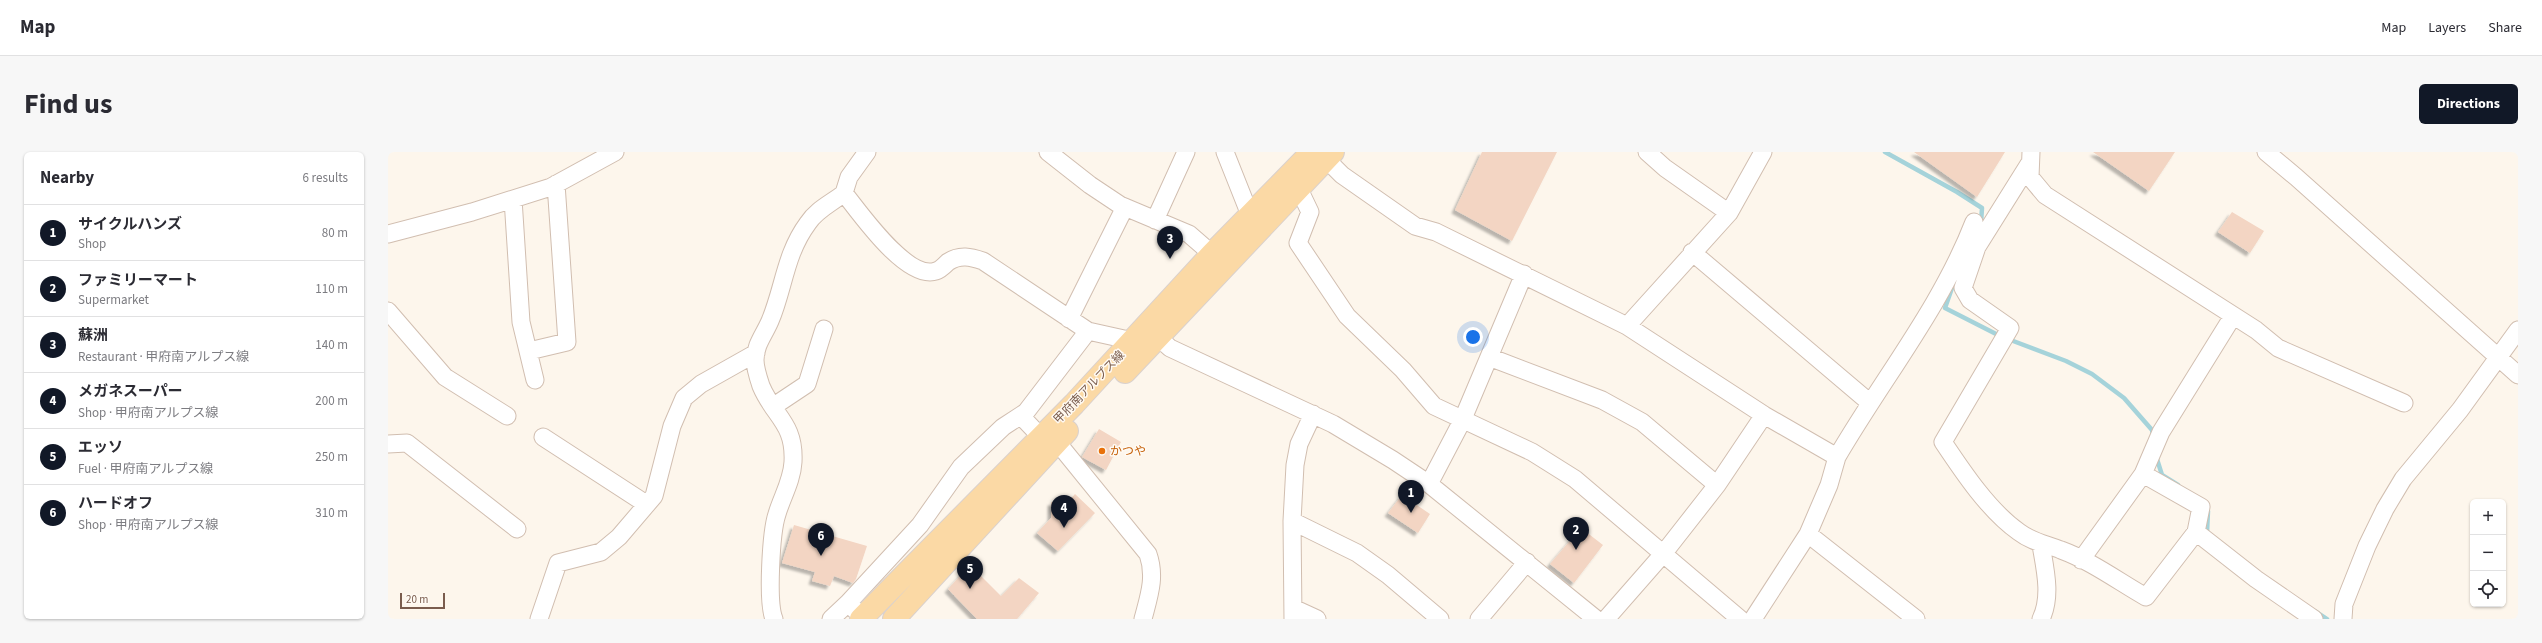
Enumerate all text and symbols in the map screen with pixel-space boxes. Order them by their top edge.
text: Map [20,14,55,41]
text: Map [2381,18,2406,38]
text: Layers [2428,18,2466,38]
text: Share [2488,18,2522,38]
text: Find us [24,84,112,124]
button: Directions [2419,84,2518,124]
text: Nearby [40,166,94,190]
text: 6 results [303,169,348,187]
text: サイクルハンズ [78,214,182,235]
text: 1 [50,224,56,242]
text: 80 m [322,224,348,242]
pin: 3 [1157,226,1183,259]
text: Shop [78,235,106,253]
text: ファミリーマート [78,270,198,291]
text: 2 [50,280,56,298]
text: 110 m [315,280,348,298]
text: Supermarket [78,291,149,309]
text: 蘇洲 [78,325,108,346]
your location [1463,327,1483,347]
text: 3 [50,336,56,354]
text: 140 m [315,336,348,354]
street label: 甲府南アルプス線 [1050,347,1129,428]
text: Restaurant · 甲府南アルプス線 [78,348,249,366]
text: メガネスーパー [78,381,183,402]
text: 4 [50,392,56,410]
text: 200 m [315,392,348,410]
text: Shop · 甲府南アルプス線 [78,404,219,422]
text: エッソ [78,437,123,458]
place label: かつや [1110,443,1146,460]
marker: かつや [1097,446,1107,456]
text: 5 [50,448,56,466]
text: 250 m [315,448,348,466]
text: Fuel · 甲府南アルプス線 [78,460,213,478]
pin: 1 [1398,480,1424,513]
text: ハードオフ [78,493,153,514]
pin: 4 [1051,495,1077,528]
map controls [2470,499,2506,607]
button: + [2470,499,2506,535]
text: 6 [50,504,56,522]
text: 310 m [315,504,348,522]
text: Shop · 甲府南アルプス線 [78,516,219,534]
pin: 2 [1563,517,1589,550]
pin: 6 [808,523,834,556]
button: − [2470,535,2506,571]
pin: 5 [957,556,983,589]
button: locate [2470,571,2506,607]
scale bar [400,591,445,610]
text: 20 m [406,592,428,607]

